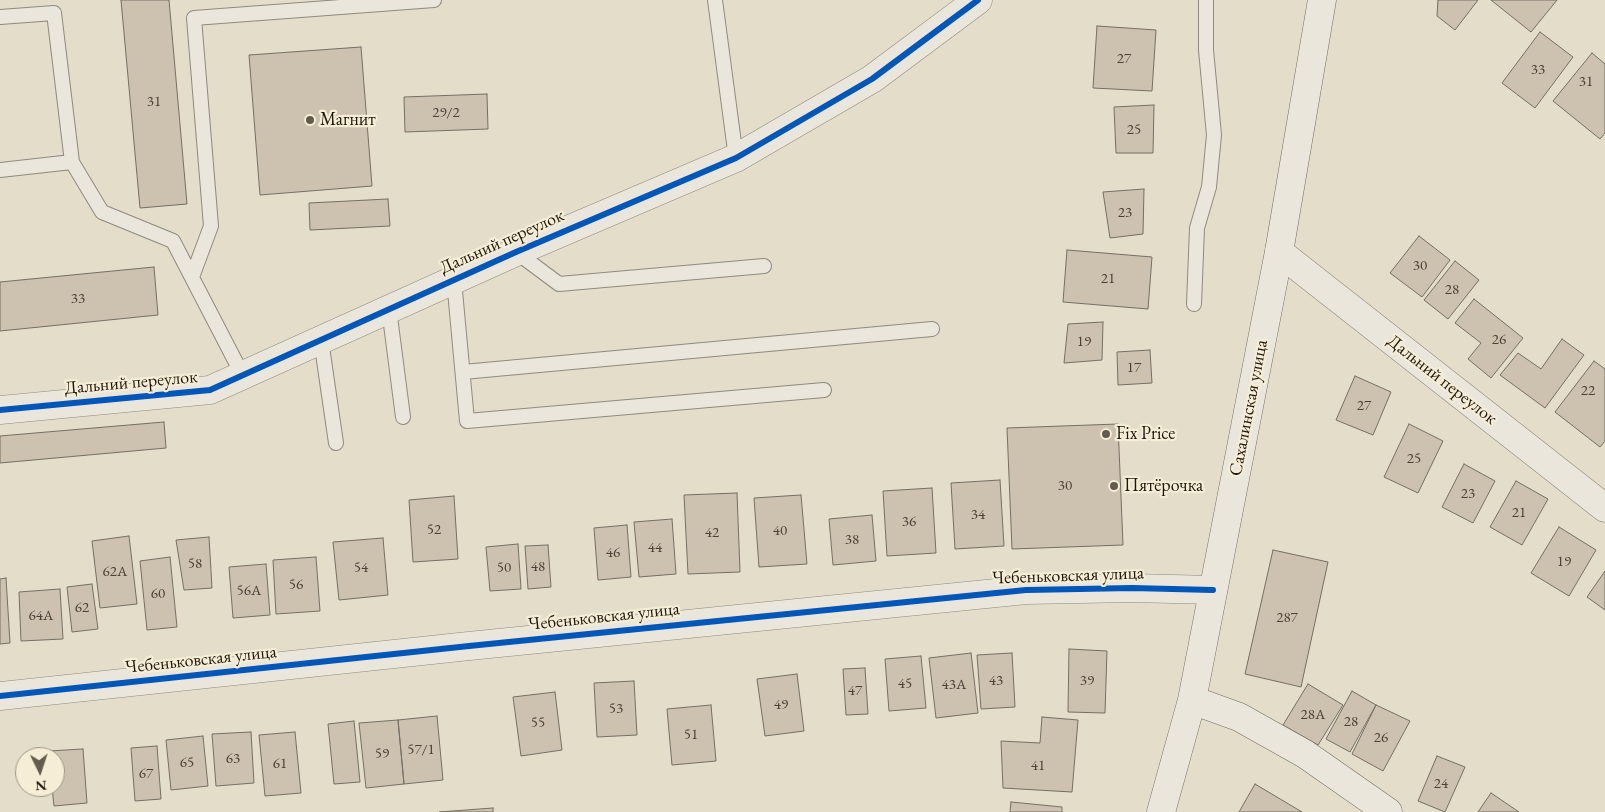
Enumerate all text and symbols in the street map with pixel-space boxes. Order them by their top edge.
house number: 27 [1117,50,1131,68]
house number: 33 [1531,61,1545,79]
house number: 31 [1579,73,1593,91]
house number: 31 [147,93,161,111]
house number: 29/2 [432,104,460,122]
place label: Магнит [320,109,376,131]
marker: Магнит [304,114,316,126]
house number: 25 [1127,121,1141,139]
house number: 23 [1118,204,1132,222]
street label: Дальний переулок [437,205,567,279]
house number: 30 [1413,257,1427,275]
house number: 21 [1101,270,1115,288]
house number: 28 [1445,281,1459,299]
house number: 33 [71,290,85,308]
street label: Дальний переулок [1383,330,1501,430]
house number: 26 [1492,331,1506,349]
house number: 19 [1077,333,1091,351]
street label: Сахалинская улица [1225,338,1273,478]
house number: 17 [1127,359,1141,377]
street label: Дальний переулок [64,366,198,400]
house number: 22 [1581,382,1595,400]
house number: 27 [1357,397,1371,415]
place label: Fix Price [1116,423,1175,445]
marker: Fix Price [1100,428,1112,440]
house number: 25 [1407,450,1421,468]
place label: Пятёрочка [1124,475,1203,497]
house number: 30 [1058,477,1072,495]
marker: Пятёрочка [1108,480,1120,492]
house number: 23 [1461,485,1475,503]
house number: 21 [1512,504,1526,522]
house number: 34 [971,506,985,524]
house number: 36 [902,513,916,531]
house number: 52 [427,521,441,539]
house number: 40 [773,522,787,540]
house number: 42 [705,524,719,542]
house number: 38 [845,531,859,549]
house number: 44 [648,539,662,557]
house number: 46 [606,544,620,562]
house number: 19 [1557,553,1571,571]
house number: 58 [188,555,202,573]
house number: 48 [531,558,545,576]
house number: 54 [354,559,368,577]
house number: 50 [497,559,511,577]
house number: 62А [103,563,127,581]
street label: Чебеньковская улица [992,563,1144,589]
house number: 56 [289,576,303,594]
house number: 56А [237,582,261,600]
house number: 60 [151,585,165,603]
street label: Чебеньковская улица [527,598,681,636]
house number: 62 [75,599,89,617]
house number: 64А [29,607,53,625]
house number: 287 [1276,609,1298,627]
street label: Чебеньковская улица [124,641,278,679]
house number: 43 [989,672,1003,690]
house number: 39 [1080,672,1094,690]
house number: 45 [898,675,912,693]
house number: 43А [942,676,966,694]
house number: 47 [848,682,862,700]
house number: 49 [774,696,788,714]
house number: 53 [609,700,623,718]
house number: 28А [1301,706,1325,724]
house number: 28 [1344,713,1358,731]
house number: 55 [531,714,545,732]
house number: 51 [684,726,698,744]
house number: 26 [1374,729,1388,747]
house number: 57/1 [407,741,435,759]
house number: 59 [375,745,389,763]
north arrow [15,747,65,797]
house number: 63 [226,750,240,768]
house number: 65 [180,754,194,772]
house number: 61 [273,755,287,773]
house number: 41 [1031,757,1045,775]
house number: 67 [139,765,153,783]
house number: 24 [1434,775,1448,793]
text: N [35,777,47,795]

